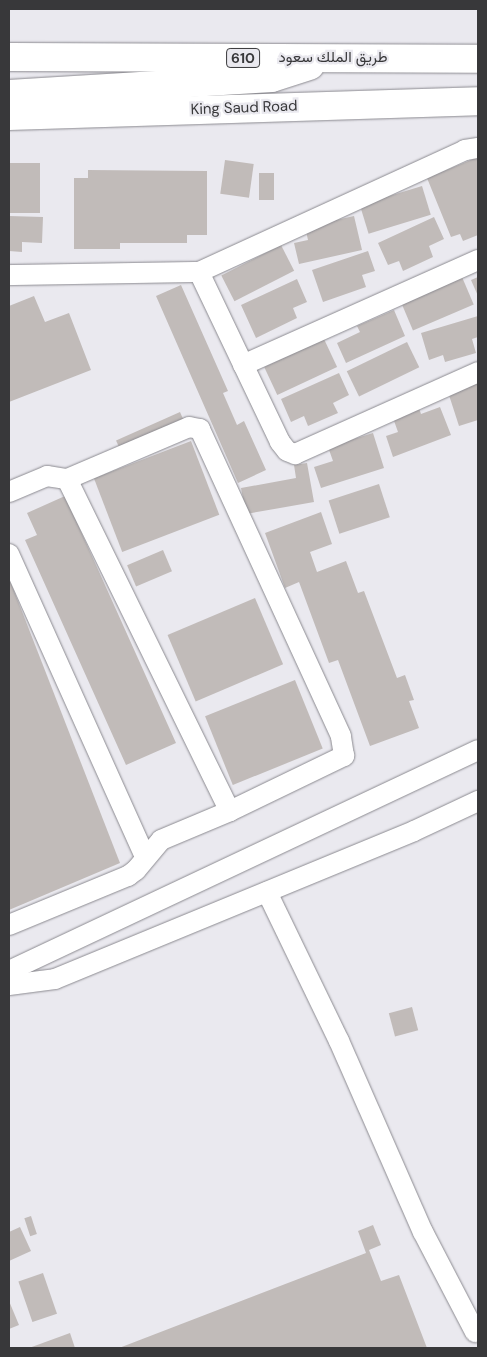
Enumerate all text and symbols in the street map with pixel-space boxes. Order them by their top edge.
road number: 610 [226,46,260,70]
street label: طريق الملك سعود [279,49,387,67]
street label: King Saud Road [190,97,298,119]

